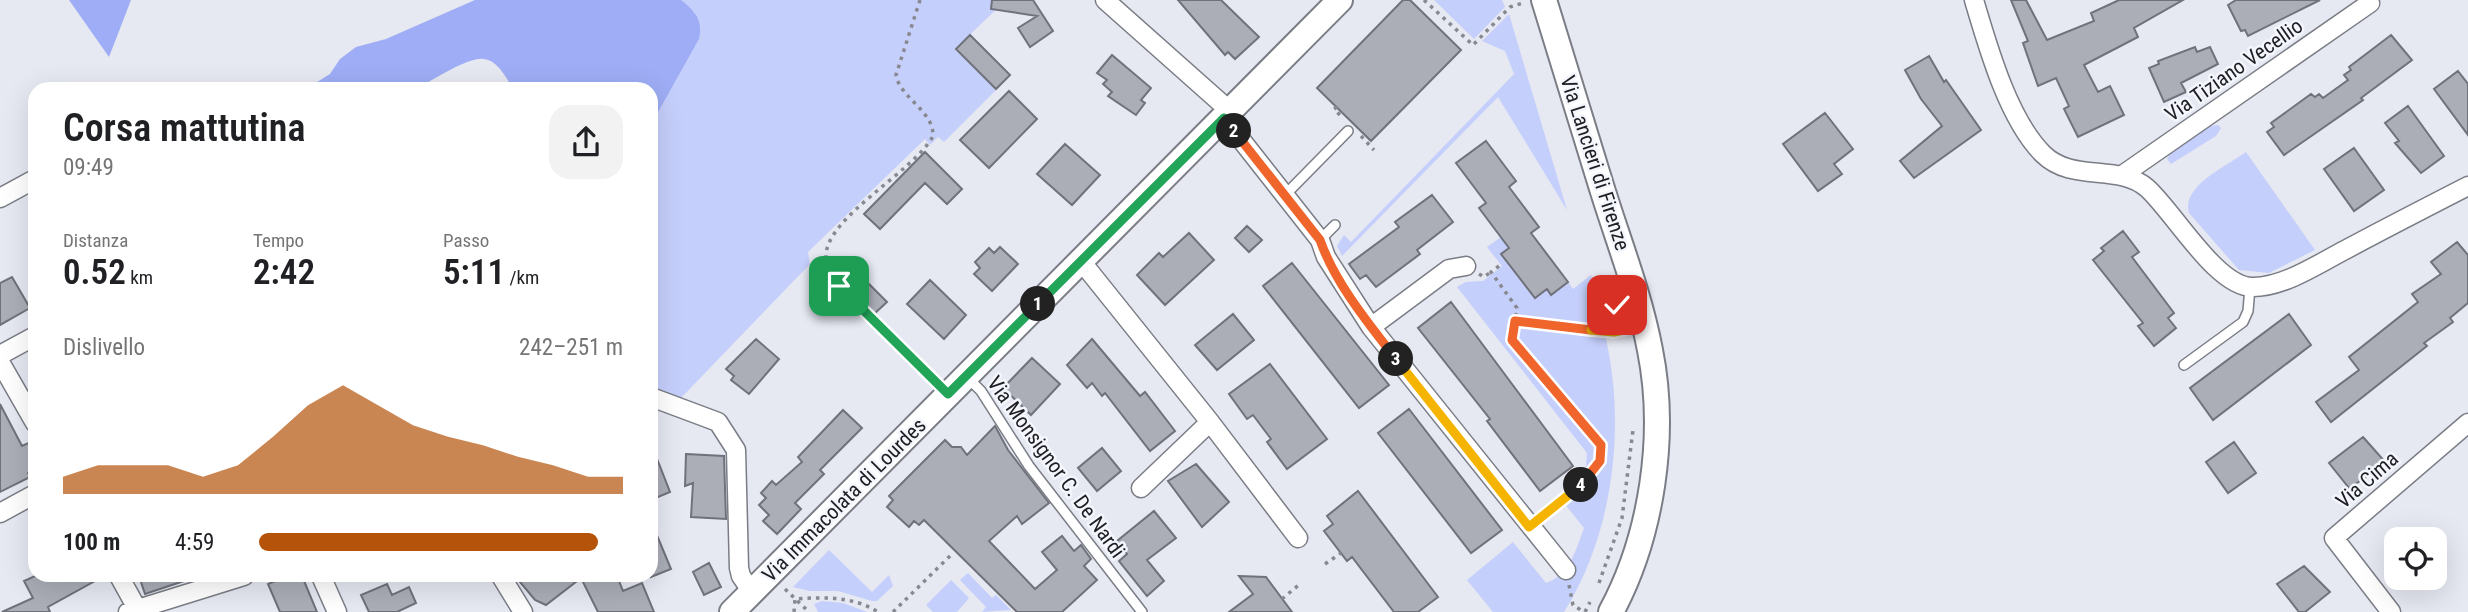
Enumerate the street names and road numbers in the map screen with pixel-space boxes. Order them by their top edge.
street label: Via Tiziano Vecellio [2161,14,2307,126]
street label: Via Lancieri di Firenze [1555,73,1635,253]
street label: Via Monsignor C. De Nardi [982,372,1130,562]
street label: Via Immacolata di Lourdes [757,413,931,587]
street label: Via Cima [2331,447,2403,513]

